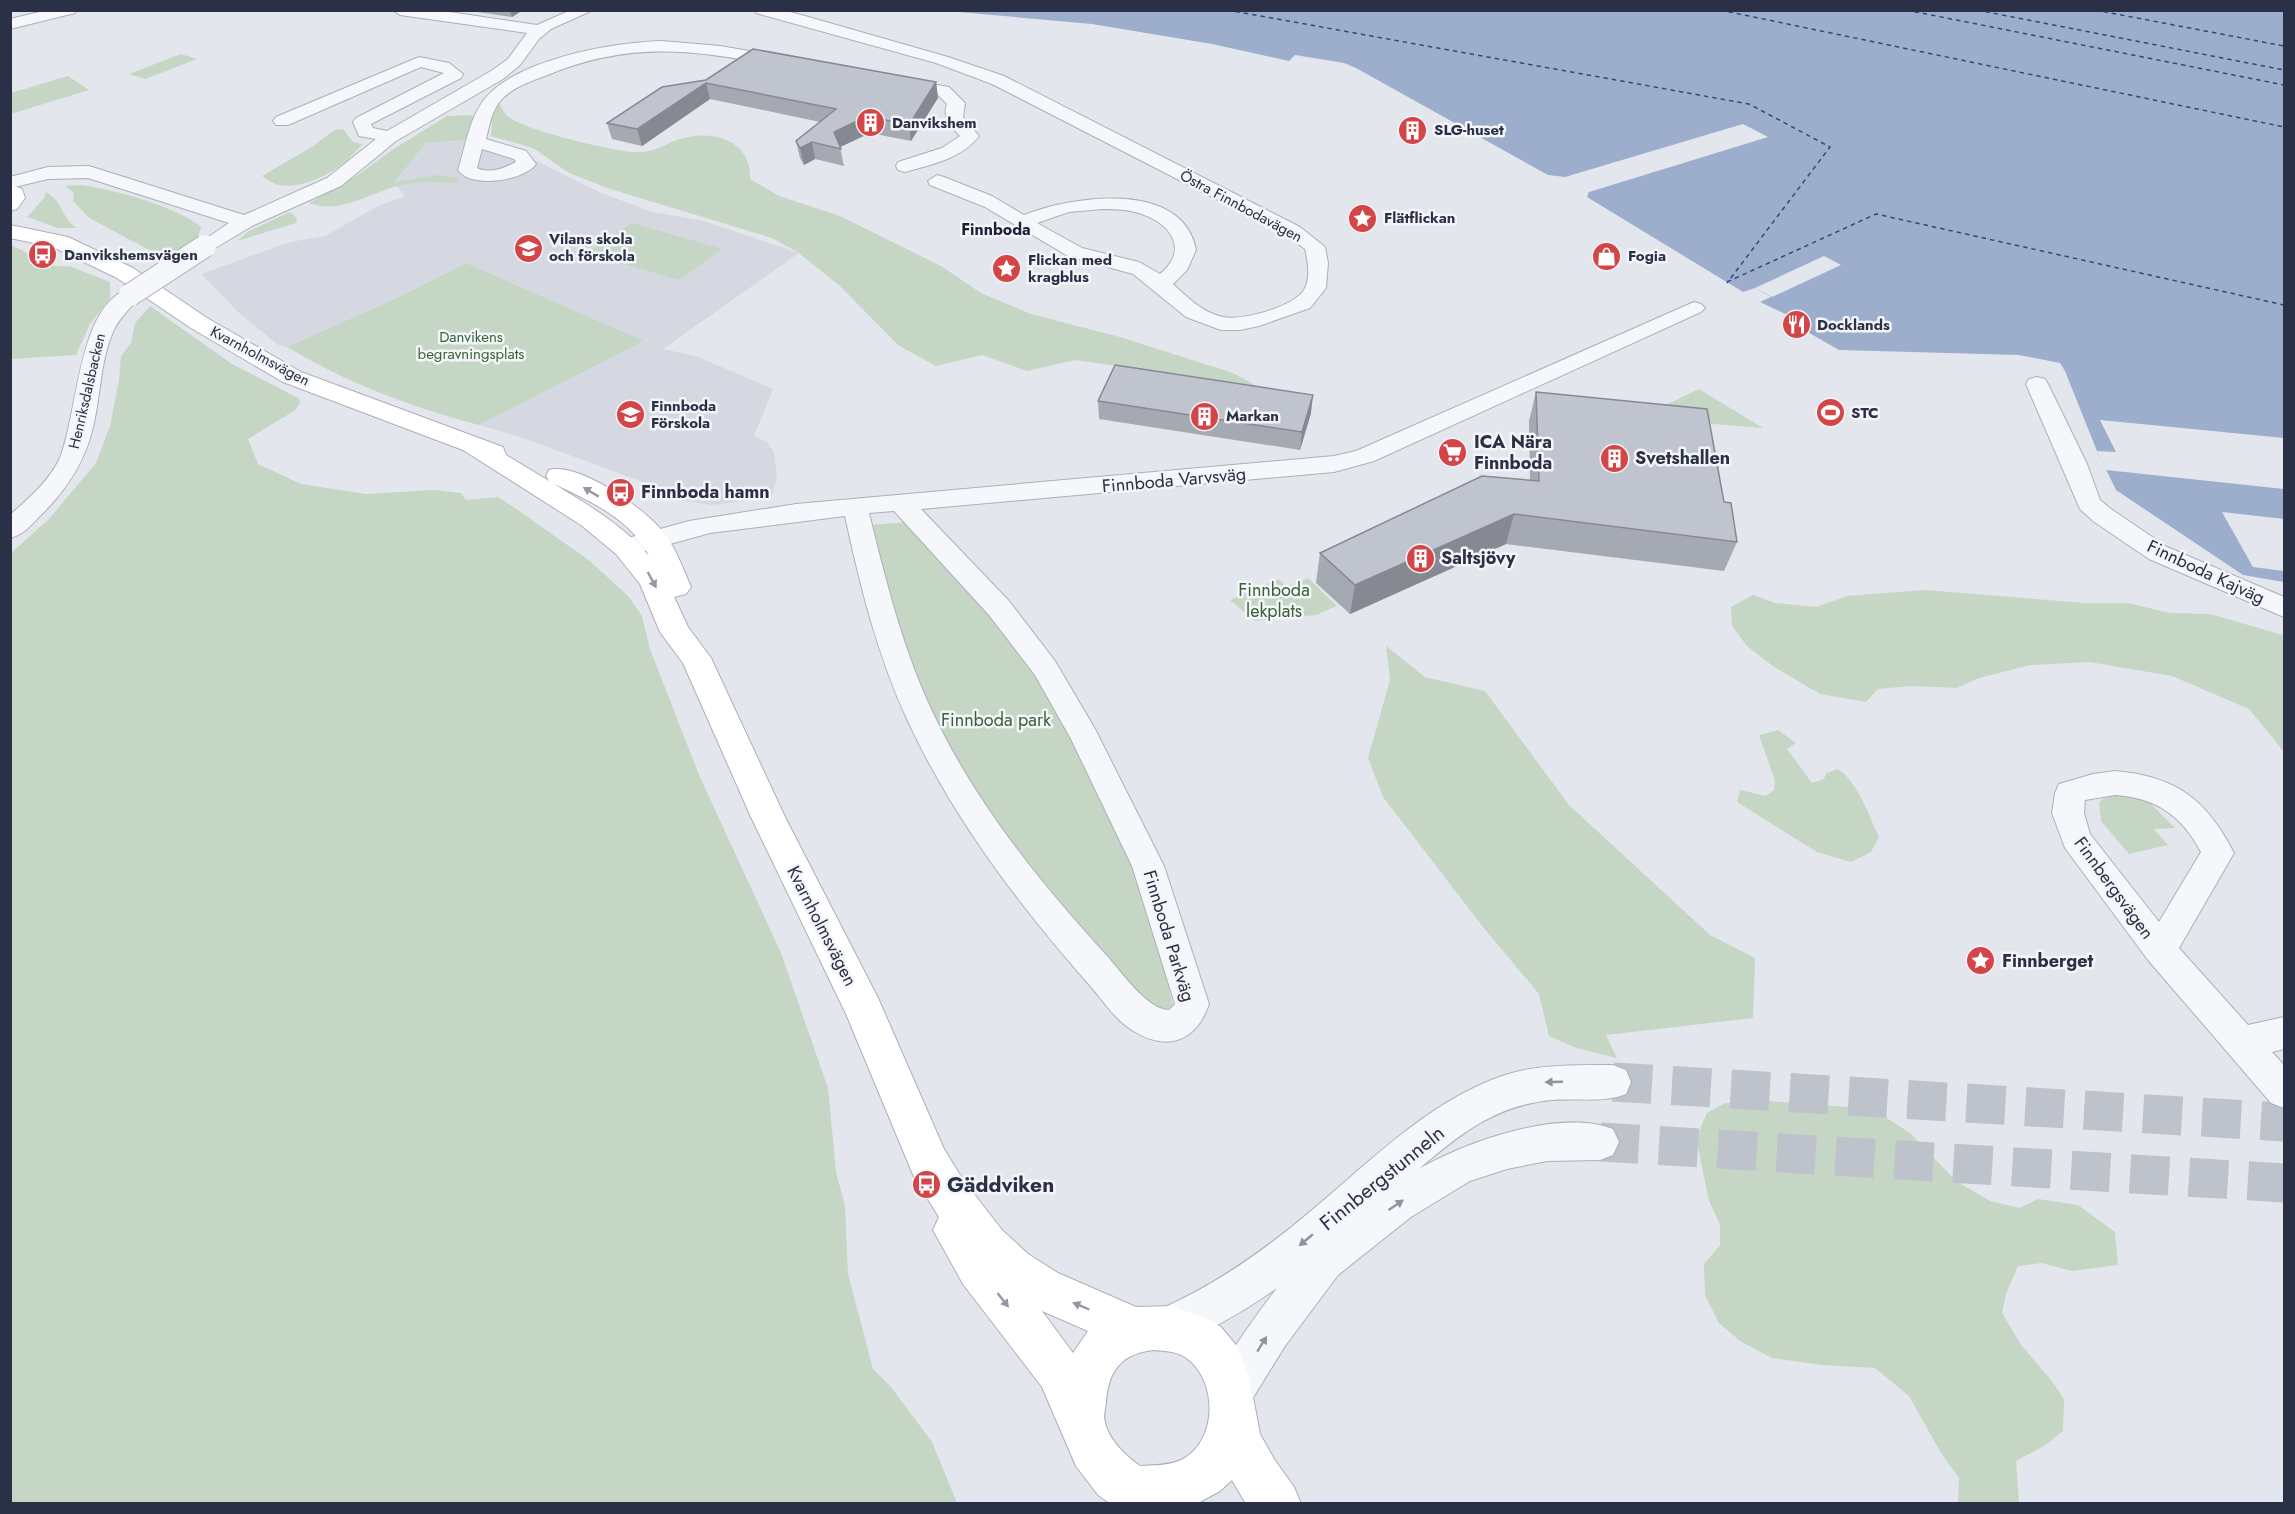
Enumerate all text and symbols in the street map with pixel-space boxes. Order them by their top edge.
building icon: Danvikshem [855,107,887,139]
place label: Danvikshem [892,112,977,134]
building icon: SLG-huset [1397,114,1429,146]
place label: SLG-huset [1434,119,1504,141]
street label: Östra Finnbodavägen [1176,164,1306,248]
place icon: Flätflickan [1347,202,1379,234]
place label: Flätflickan [1384,207,1455,229]
district label: Finnboda [961,218,1031,241]
place label: Vilans skola och förskola [548,228,635,267]
school or university icon: Vilans skola och förskola [512,232,544,264]
bus stop icon: Danvikshemsvägen [27,239,59,271]
shop icon: Fogia [1591,240,1623,272]
place label: Danvikshemsvägen [64,244,198,266]
place label: Fogia [1628,245,1666,267]
place label: Flickan med kragblus [1028,249,1112,288]
place icon: Flickan med kragblus [991,253,1023,285]
restaurant icon: Docklands [1780,309,1812,341]
place label: Docklands [1817,314,1890,336]
street label: Kvarnholmsvägen [206,321,314,391]
park label: Danvikens begravningsplats [418,326,524,365]
street label: Henriksdalsbacken [63,331,111,451]
place label: Finnboda Förskola [651,395,716,434]
sports icon: STC [1814,397,1846,429]
school or university icon: Finnboda Förskola [614,399,646,431]
building icon: Markan [1189,400,1221,432]
place label: STC [1851,402,1879,424]
place label: Markan [1226,405,1279,427]
place label: ICA Nära Finnboda [1474,429,1552,476]
supermarket icon: ICA Nära Finnboda [1437,436,1469,468]
building icon: Svetshallen [1598,442,1630,474]
place label: Svetshallen [1635,445,1730,471]
street label: Finnboda Varvsväg [1101,461,1247,499]
bus stop icon: Finnboda hamn [604,476,636,508]
place label: Finnboda hamn [641,479,770,505]
one-way arrow [583,487,599,498]
street label: Finnboda Kajväg [2143,533,2269,611]
building icon: Saltsjövy [1404,542,1436,574]
place label: Saltsjövy [1441,545,1516,571]
one-way arrow [647,572,657,589]
park label: Finnboda lekplats [1238,577,1310,624]
park label: Finnboda park [941,707,1051,733]
street label: Finnbergsvägen [2068,831,2160,945]
street label: Kvarnholmsvägen [781,861,863,991]
street label: Finnboda Parkväg [1137,867,1201,1005]
place icon: Finnberget [1965,945,1997,977]
place label: Finnberget [2002,948,2093,974]
one-way arrow [1545,1078,1564,1087]
street label: Finnbergstunneln [1313,1118,1451,1238]
bus stop icon: Gäddviken [910,1169,942,1201]
place label: Gäddviken [947,1170,1054,1200]
one-way arrow [1388,1199,1404,1210]
one-way arrow [1298,1233,1313,1247]
one-way arrow [996,1293,1008,1308]
one-way arrow [1072,1301,1090,1310]
one-way arrow [1256,1336,1267,1352]

